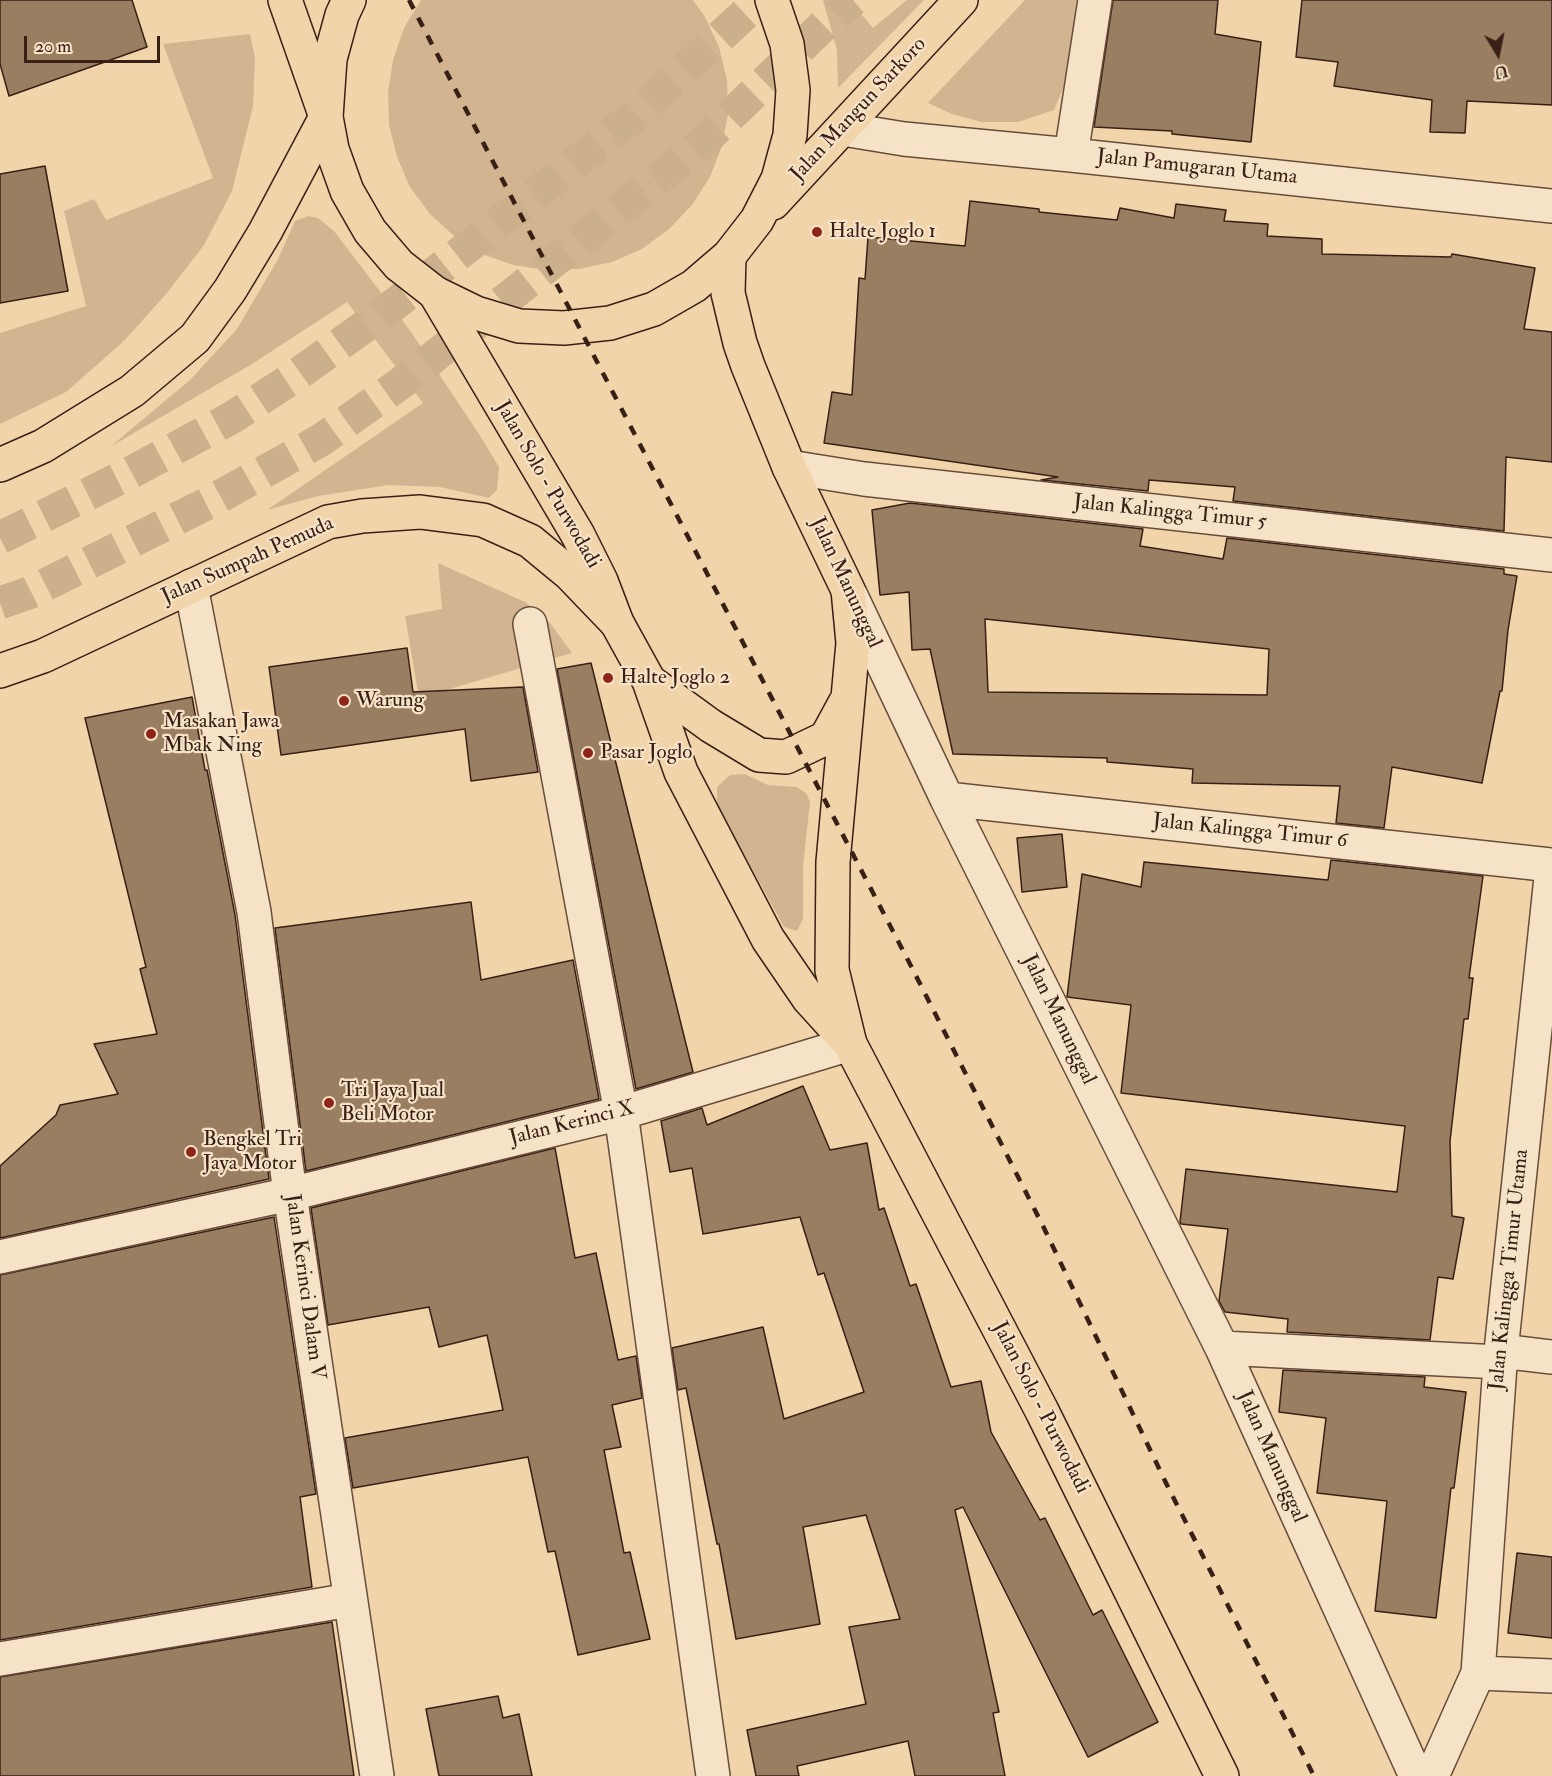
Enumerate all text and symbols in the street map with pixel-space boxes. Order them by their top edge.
scale bar [27,24,164,62]
north arrow [1468,24,1528,84]
street label: Jalan Mangun Sarkoro [786,33,932,187]
text: 20 m [35,35,71,58]
text: U [1493,61,1509,83]
street label: Jalan Pamugaran Utama [1095,145,1299,191]
place label: Halte Joglo 1 [829,219,936,245]
marker: Halte Joglo 1 [810,225,824,239]
street label: Jalan Solo - Purwodadi [489,397,605,573]
street label: Jalan Kalingga Timur 5 [1072,490,1268,536]
street label: Jalan Sumpah Pemuda [158,512,338,610]
street label: Jalan Manunggal [804,513,886,653]
place label: Halte Joglo 2 [620,665,730,691]
marker: Halte Joglo 2 [601,671,615,685]
place label: Warung [356,688,424,714]
marker: Warung [337,694,351,708]
place label: Masakan Jawa Mbak Ning [163,709,279,759]
marker: Masakan Jawa Mbak Ning [144,727,158,741]
place label: Pasar Joglo [600,740,692,766]
marker: Pasar Joglo [581,746,595,760]
street label: Jalan Kalingga Timur 6 [1151,809,1349,855]
street label: Jalan Manunggal [1016,951,1100,1089]
place label: Tri Jaya Jual Beli Motor [341,1078,444,1128]
marker: Tri Jaya Jual Beli Motor [322,1096,336,1110]
street label: Jalan Kerinci X [507,1096,637,1152]
place label: Bengkel Tri Jaya Motor [203,1127,302,1177]
marker: Bengkel Tri Jaya Motor [184,1145,198,1159]
street label: Jalan Kalingga Timur Utama [1485,1148,1535,1392]
street label: Jalan Kerinci Dalam V [279,1193,329,1381]
street label: Jalan Solo - Purwodadi [986,1318,1094,1498]
street label: Jalan Manunggal [1231,1387,1311,1527]

